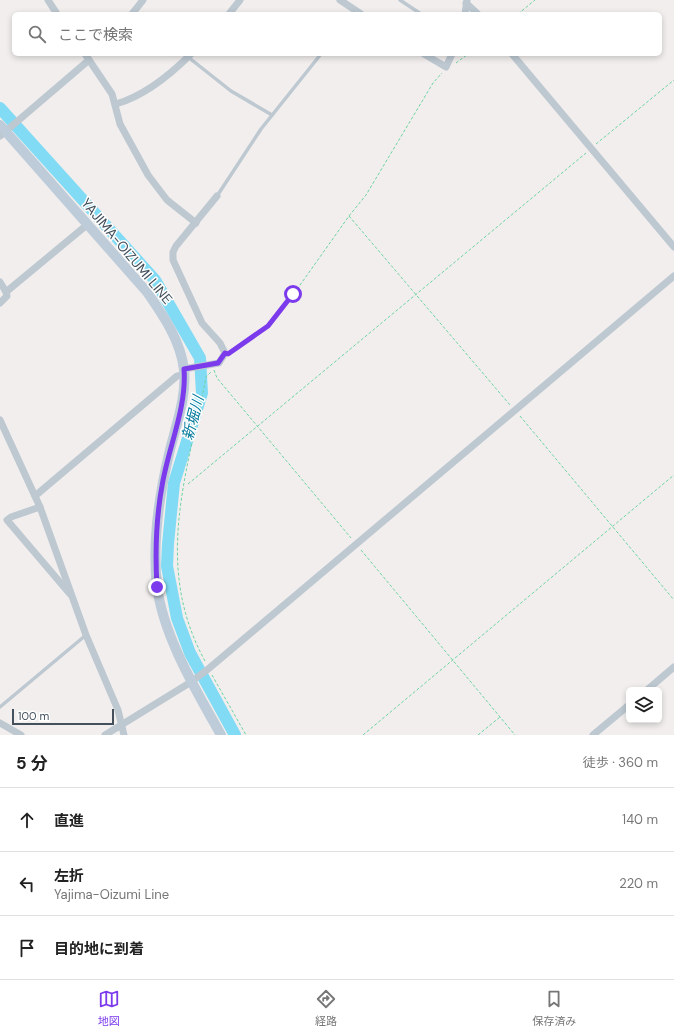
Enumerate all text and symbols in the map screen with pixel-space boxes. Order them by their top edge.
search box [12,12,662,56]
icon: search [26,23,48,45]
text: ここで検索 [58,25,133,45]
street label: YAJIMA-OIZUMI LINE [77,194,177,308]
route start [284,285,302,303]
water label: 新堀川 [178,392,209,442]
route end [148,578,166,596]
map controls [626,687,662,723]
button: layers [626,687,662,723]
scale bar [12,707,114,726]
text: 100 m [18,709,49,723]
text: 5 分 [16,752,48,774]
text: 徒歩 · 360 m [583,754,658,771]
icon: ahead [16,809,38,831]
text: 直進 [54,811,84,831]
text: 140 m [622,811,658,828]
text: 左折 [54,866,84,886]
icon: left [16,873,38,895]
text: 220 m [619,875,658,892]
text: Yajima-Oizumi Line [54,886,169,903]
icon: arrive [16,937,38,959]
text: 目的地に到着 [54,939,144,959]
tab: 地図 [98,988,120,1028]
tab: 経路 [315,988,337,1028]
tab: 保存済み [532,988,576,1028]

